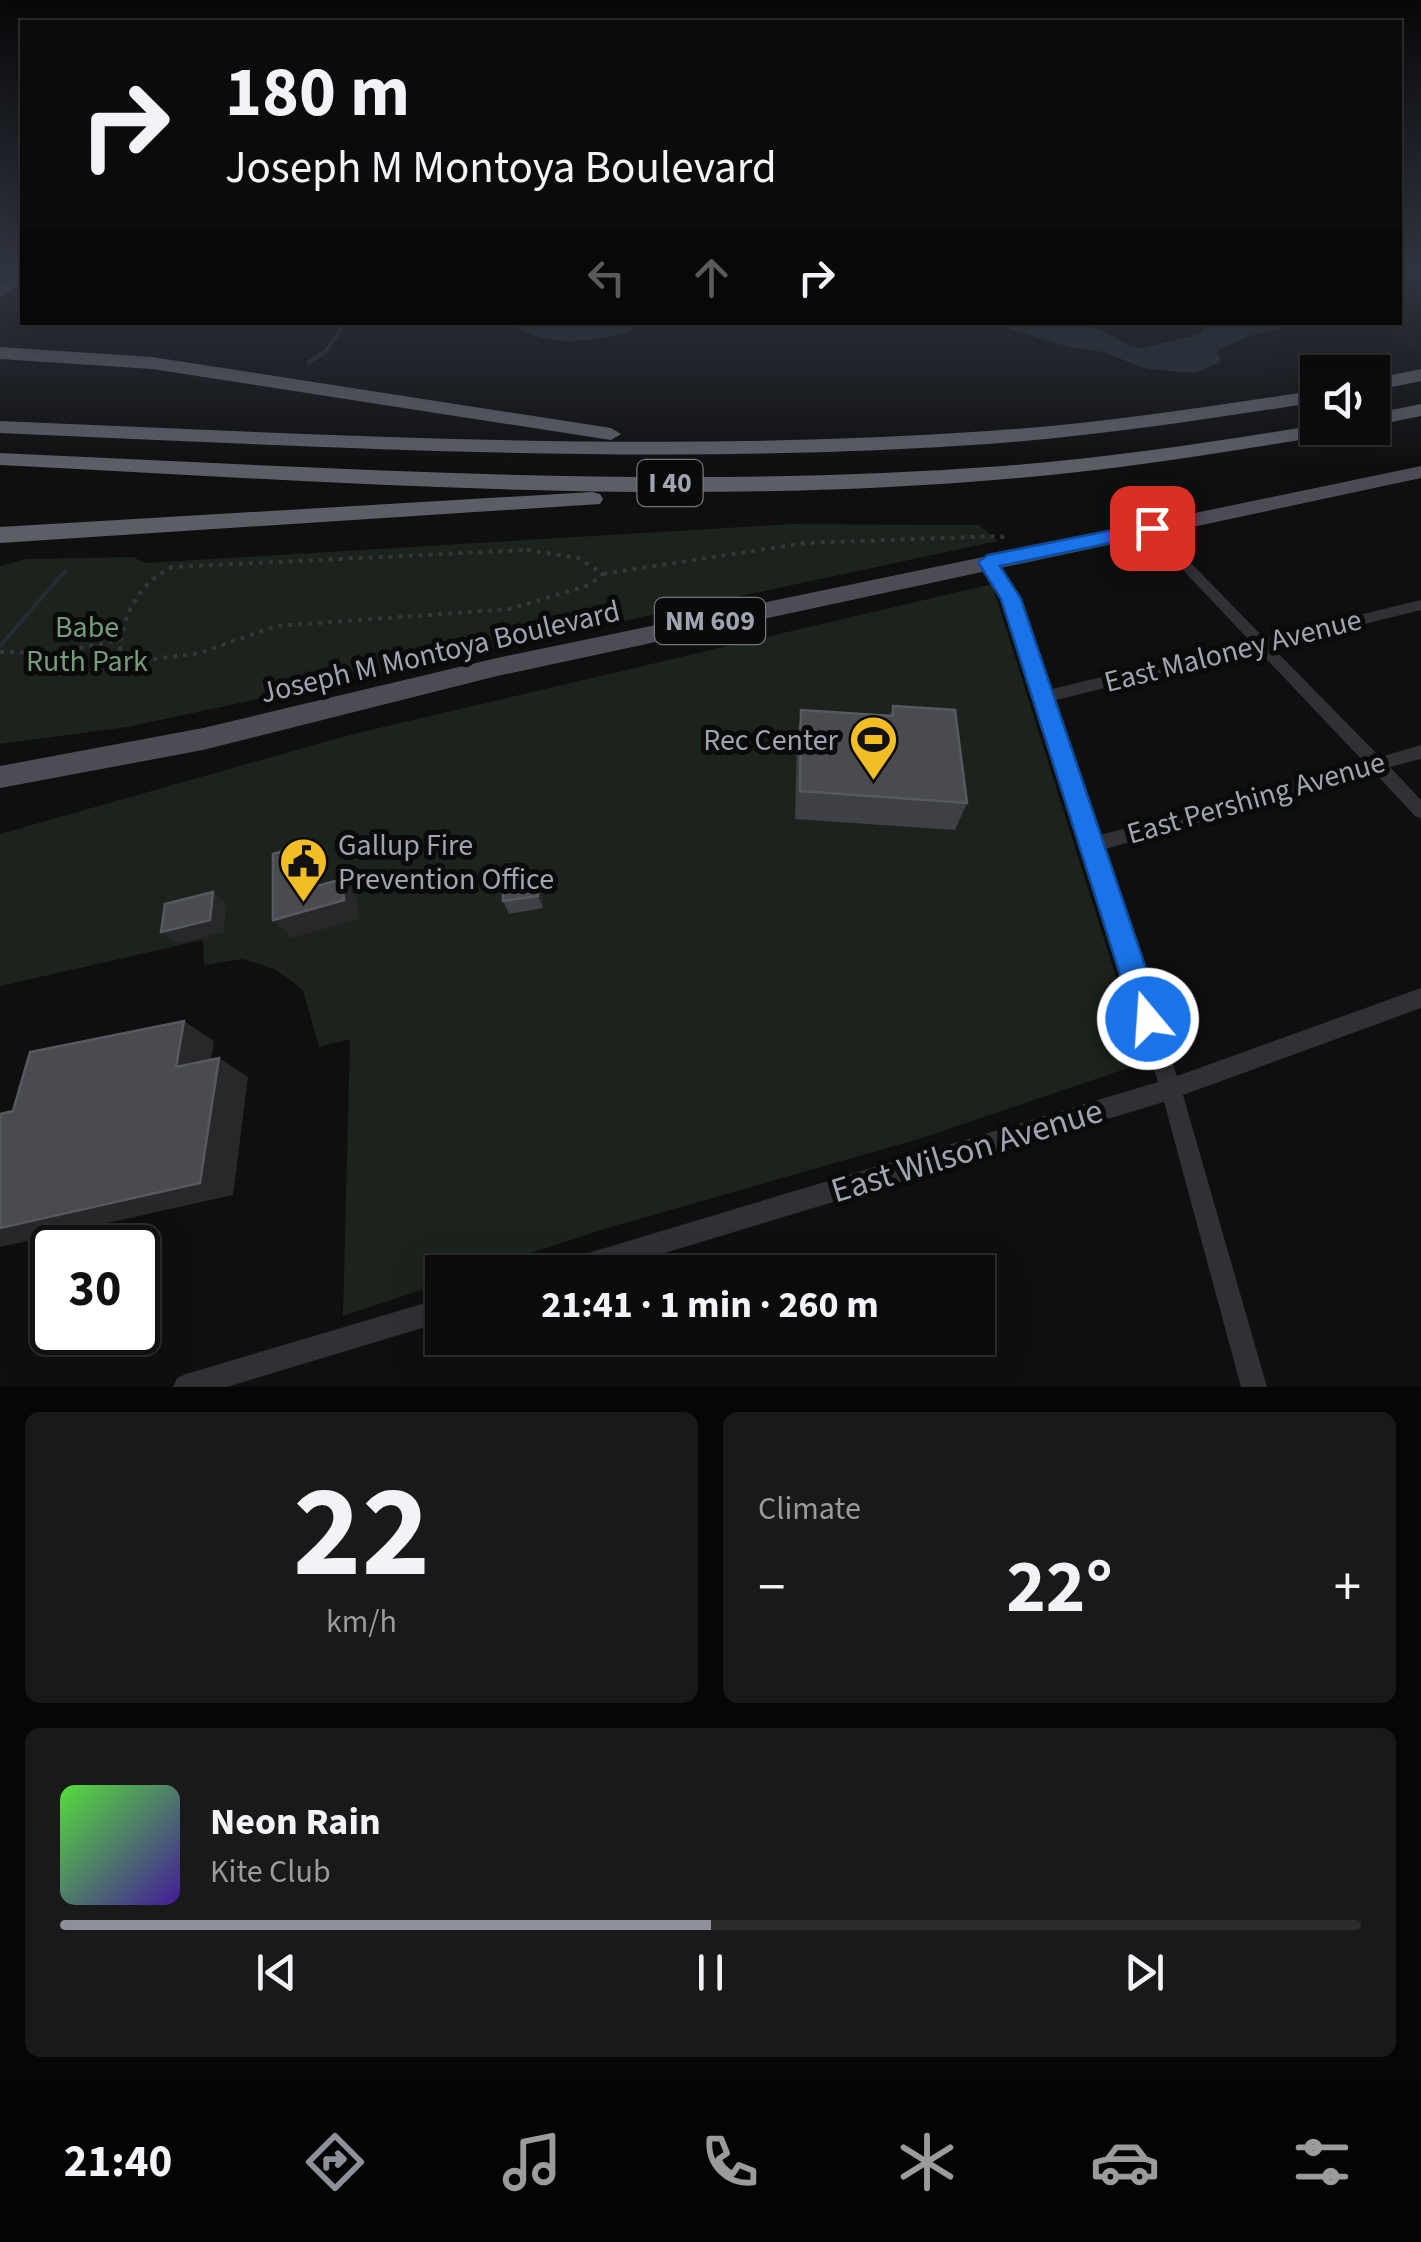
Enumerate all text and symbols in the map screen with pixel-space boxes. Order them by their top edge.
text: 180 m [225,43,410,143]
icon: right [60,60,190,190]
text: Joseph M Montoya Boulevard [225,136,777,200]
icon: left [579,250,634,305]
icon: ahead [684,250,739,305]
icon: right [789,250,844,305]
map controls [1300,355,1390,445]
button: sound [1300,355,1390,445]
road number: I 40 [638,460,702,506]
pin [1110,486,1195,571]
icon: arrive [1125,501,1180,556]
street label: Joseph M Montoya Boulevard [256,590,624,714]
road number: NM 609 [655,598,765,644]
street label: East Maloney Avenue [1100,598,1366,704]
park label: Babe Ruth Park [26,606,148,683]
sports icon: Rec Center [847,714,899,782]
place label: Rec Center [703,719,839,762]
street label: East Pershing Avenue [1122,741,1390,855]
place label: Gallup Fire Prevention Office [338,824,554,901]
public building icon: Gallup Fire Prevention Office [277,836,329,904]
position arrow [1096,967,1200,1071]
street label: East Wilson Avenue [825,1086,1109,1216]
speed limit sign: 30 [30,1225,160,1355]
text: 21:41 · 1 min · 260 m [541,1278,879,1332]
text: 22 [293,1441,430,1626]
text: Climate [758,1486,861,1532]
text: 22° [1006,1534,1113,1641]
text: − [758,1549,785,1627]
text: + [1334,1549,1361,1627]
text: km/h [326,1599,397,1645]
text: Neon Rain [210,1795,381,1849]
text: Kite Club [210,1849,331,1895]
icon: previous [249,1945,304,2000]
icon: pause [683,1945,738,2000]
icon: next [1117,1945,1172,2000]
icon: directions [300,2127,370,2197]
icon: music [497,2127,567,2197]
icon: phone [695,2127,765,2197]
icon: climate [892,2127,962,2197]
icon: car [1090,2127,1160,2197]
icon: filters [1287,2127,1357,2197]
text: 21:40 [64,2130,172,2194]

